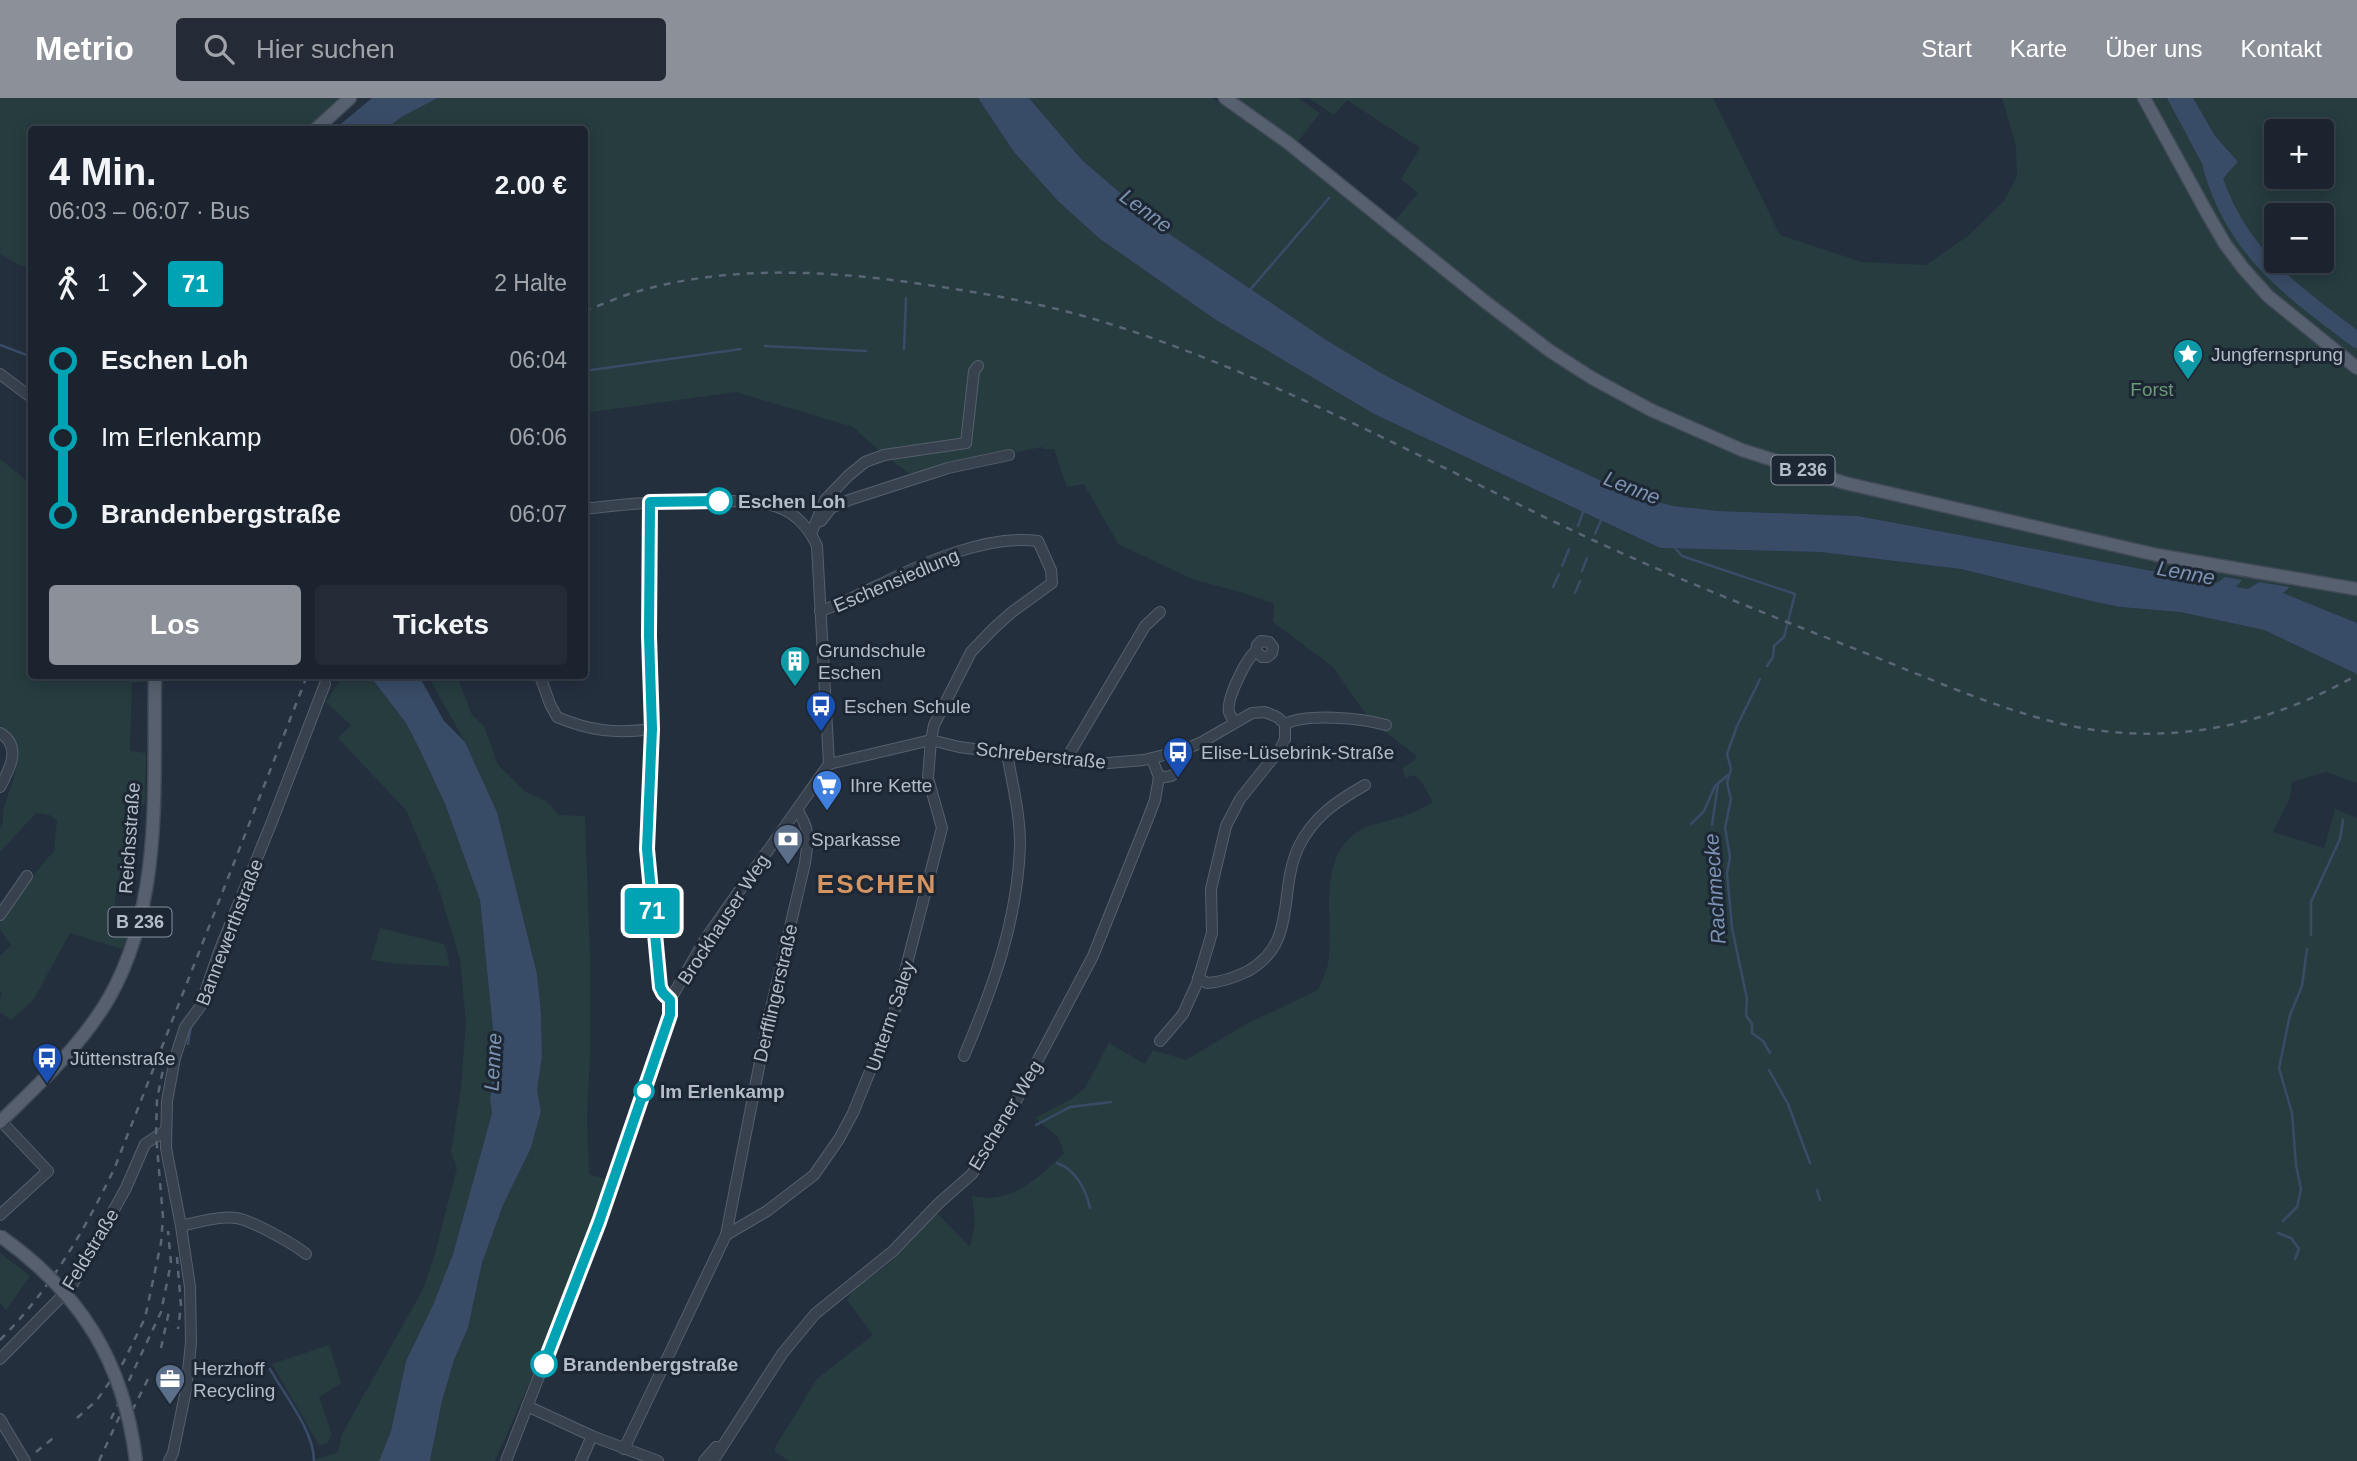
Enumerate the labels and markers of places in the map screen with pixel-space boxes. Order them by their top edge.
place icon: Jungfernsprung [2171,337,2205,381]
place label: Jungfernsprung [2211,344,2343,365]
marker: Eschen Loh [706,488,732,514]
place label: Eschen Loh [738,491,846,512]
place label: Grundschule Eschen [818,640,926,683]
building icon: Grundschule Eschen [778,644,812,688]
bus stop icon: Eschen Schule [804,689,838,733]
place label: Eschen Schule [844,696,971,717]
bus stop icon: Elise-Lüsebrink-Straße [1161,735,1195,779]
place label: Elise-Lüsebrink-Straße [1201,742,1394,763]
supermarket icon: Ihre Kette [810,768,844,812]
place label: Ihre Kette [850,775,932,796]
bank icon: Sparkasse [771,822,805,866]
place label: Sparkasse [811,829,901,850]
bus stop icon: Jüttenstraße [30,1041,64,1085]
place label: Jüttenstraße [70,1048,176,1069]
marker: Im Erlenkamp [634,1081,654,1101]
place label: Im Erlenkamp [660,1081,785,1102]
marker: Brandenbergstraße [531,1351,557,1377]
place label: Brandenbergstraße [563,1354,738,1375]
place label: Herzhoff Recycling [193,1358,275,1401]
office icon: Herzhoff Recycling [153,1362,187,1406]

